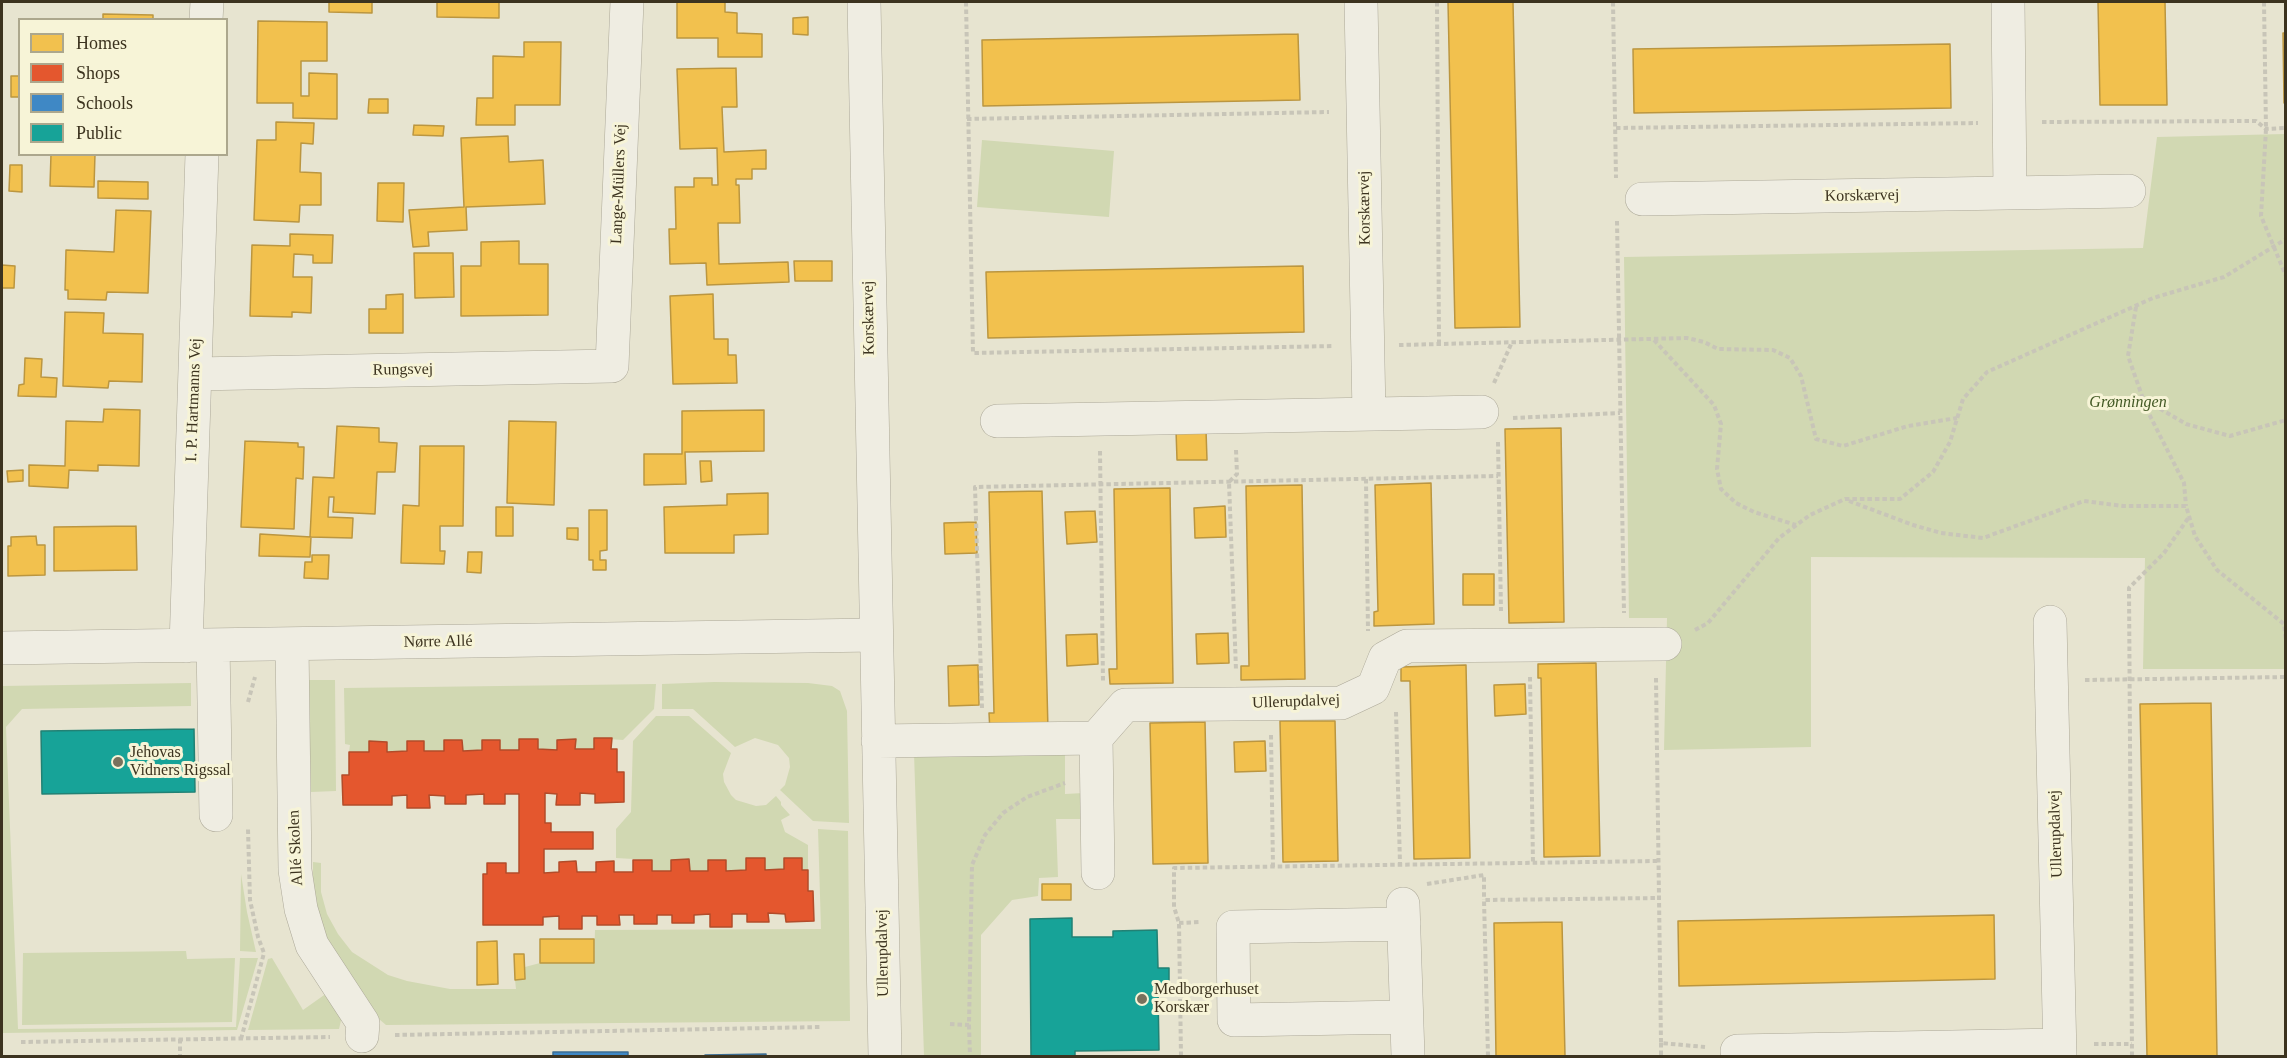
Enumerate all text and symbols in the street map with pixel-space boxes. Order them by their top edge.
legend [18,18,228,156]
text: Homes [76,33,127,53]
text: Shops [76,63,120,83]
text: Schools [76,93,133,113]
text: Public [76,123,122,143]
street label: Lange-Müllers Vej [607,123,631,245]
street label: Korskærvej [1355,171,1375,245]
street label: Korskærvej [1825,186,1899,206]
street label: Korskærvej [859,281,879,355]
street label: I. P. Hartmanns Vej [182,338,206,462]
street label: Rungsvej [373,360,433,380]
park label: Grønningen [2089,393,2167,413]
street label: Nørre Allé [403,632,473,652]
street label: Ullerupdalvej [1252,691,1340,713]
place label: Jehovas Vidners Rigssal [130,743,231,781]
marker: Jehovas Vidners Rigssal [111,755,125,769]
street label: Ullerupdalvej [2045,790,2067,878]
street label: Allé Skolen [284,810,308,886]
street label: Ullerupdalvej [873,909,893,997]
place label: Medborgerhuset Korskær [1154,980,1259,1018]
marker: Medborgerhuset Korskær [1135,992,1149,1006]

